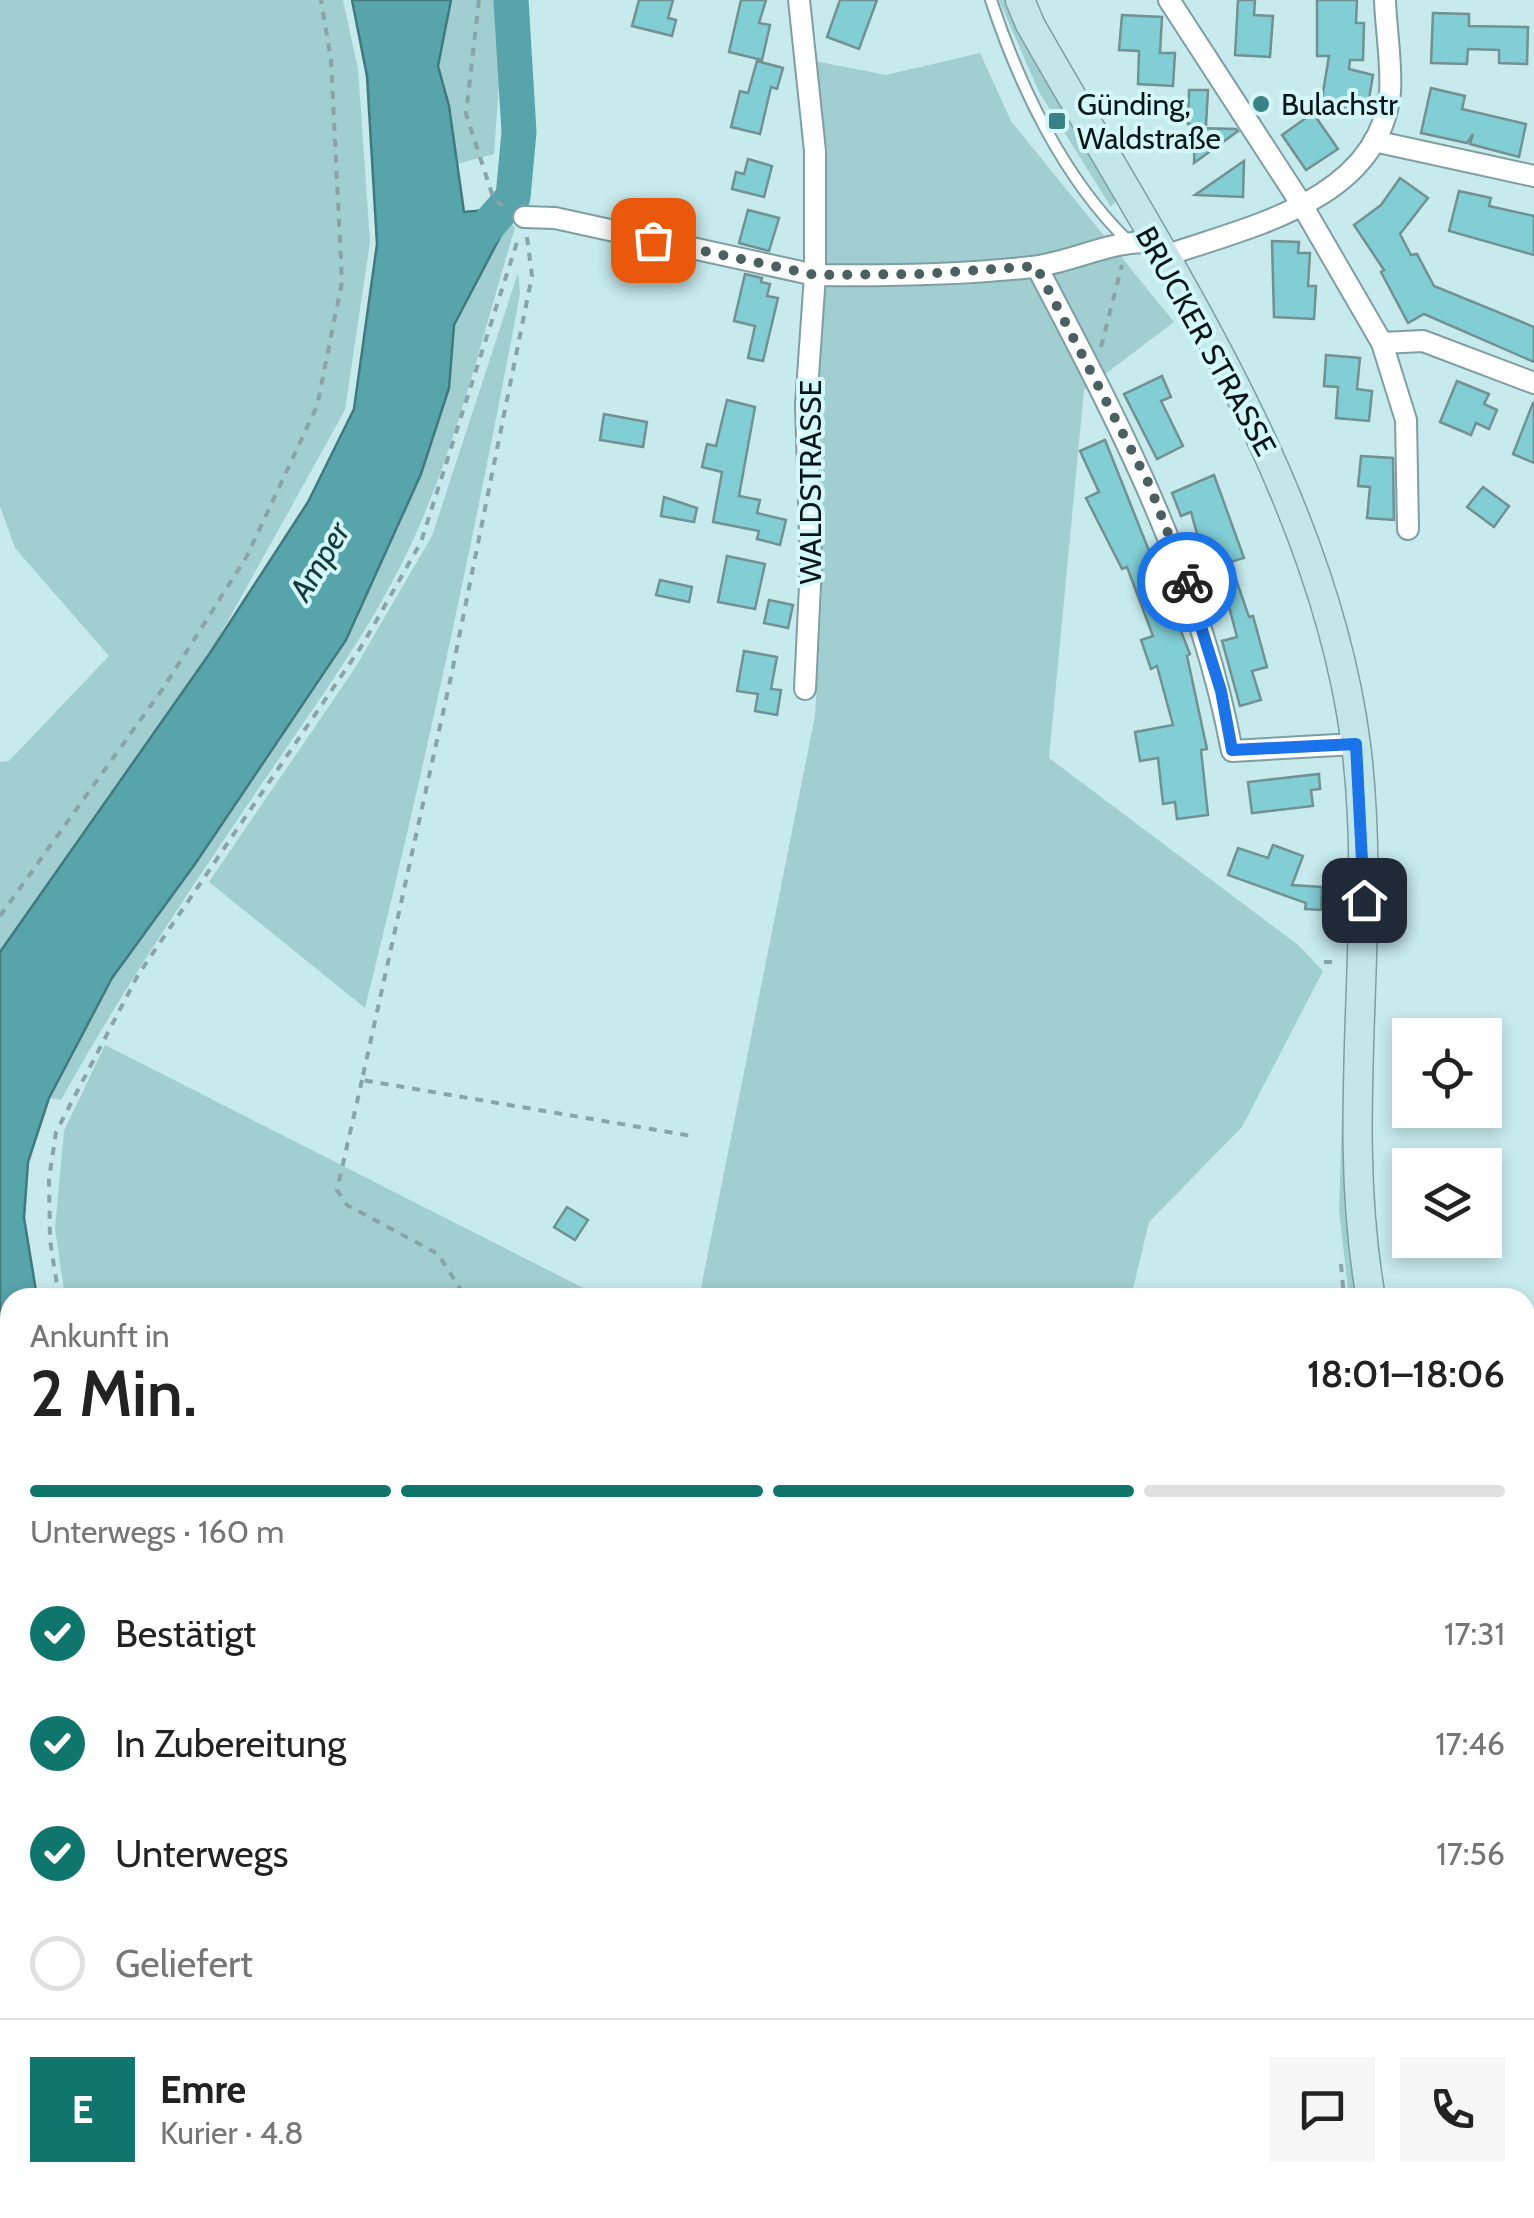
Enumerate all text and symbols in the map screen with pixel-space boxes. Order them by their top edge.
place label: Günding, Waldstraße [1077,86,1221,157]
place label: Bulachstr [1281,86,1398,123]
marker: Bulachstr [1250,93,1272,115]
marker: Günding, Waldstraße [1046,110,1068,132]
pin [611,198,696,283]
icon: bag [626,213,681,268]
street label: BRUCKER STRASSE [1128,220,1284,462]
street label: WALDSTRASSE [792,380,829,584]
water label: Amper [279,514,358,609]
courier [1137,532,1237,632]
icon: bike [1160,555,1215,610]
pin [1322,858,1407,943]
icon: home [1337,873,1392,928]
map controls [1392,1018,1502,1258]
button: locate [1392,1018,1502,1128]
button: layers [1392,1148,1502,1258]
text: Ankunft in [30,1316,170,1355]
text: 18:01–18:06 [1307,1350,1505,1397]
text: 2 Min. [30,1353,197,1432]
text: Unterwegs · 160 m [30,1512,284,1551]
icon: check [30,1606,85,1661]
text: Bestätigt [115,1610,256,1657]
text: 17:31 [1444,1614,1505,1653]
icon: check [30,1716,85,1771]
text: In Zubereitung [115,1720,346,1767]
text: 17:46 [1435,1724,1505,1763]
icon: check [30,1826,85,1881]
text: Unterwegs [115,1830,288,1877]
text: 17:56 [1436,1834,1505,1873]
text: Geliefert [115,1940,253,1987]
button: chat [1270,2057,1375,2162]
button: phone [1400,2057,1505,2162]
text: Emre [160,2066,246,2113]
text: E [72,2086,93,2133]
text: Kurier · 4.8 [160,2113,304,2152]

